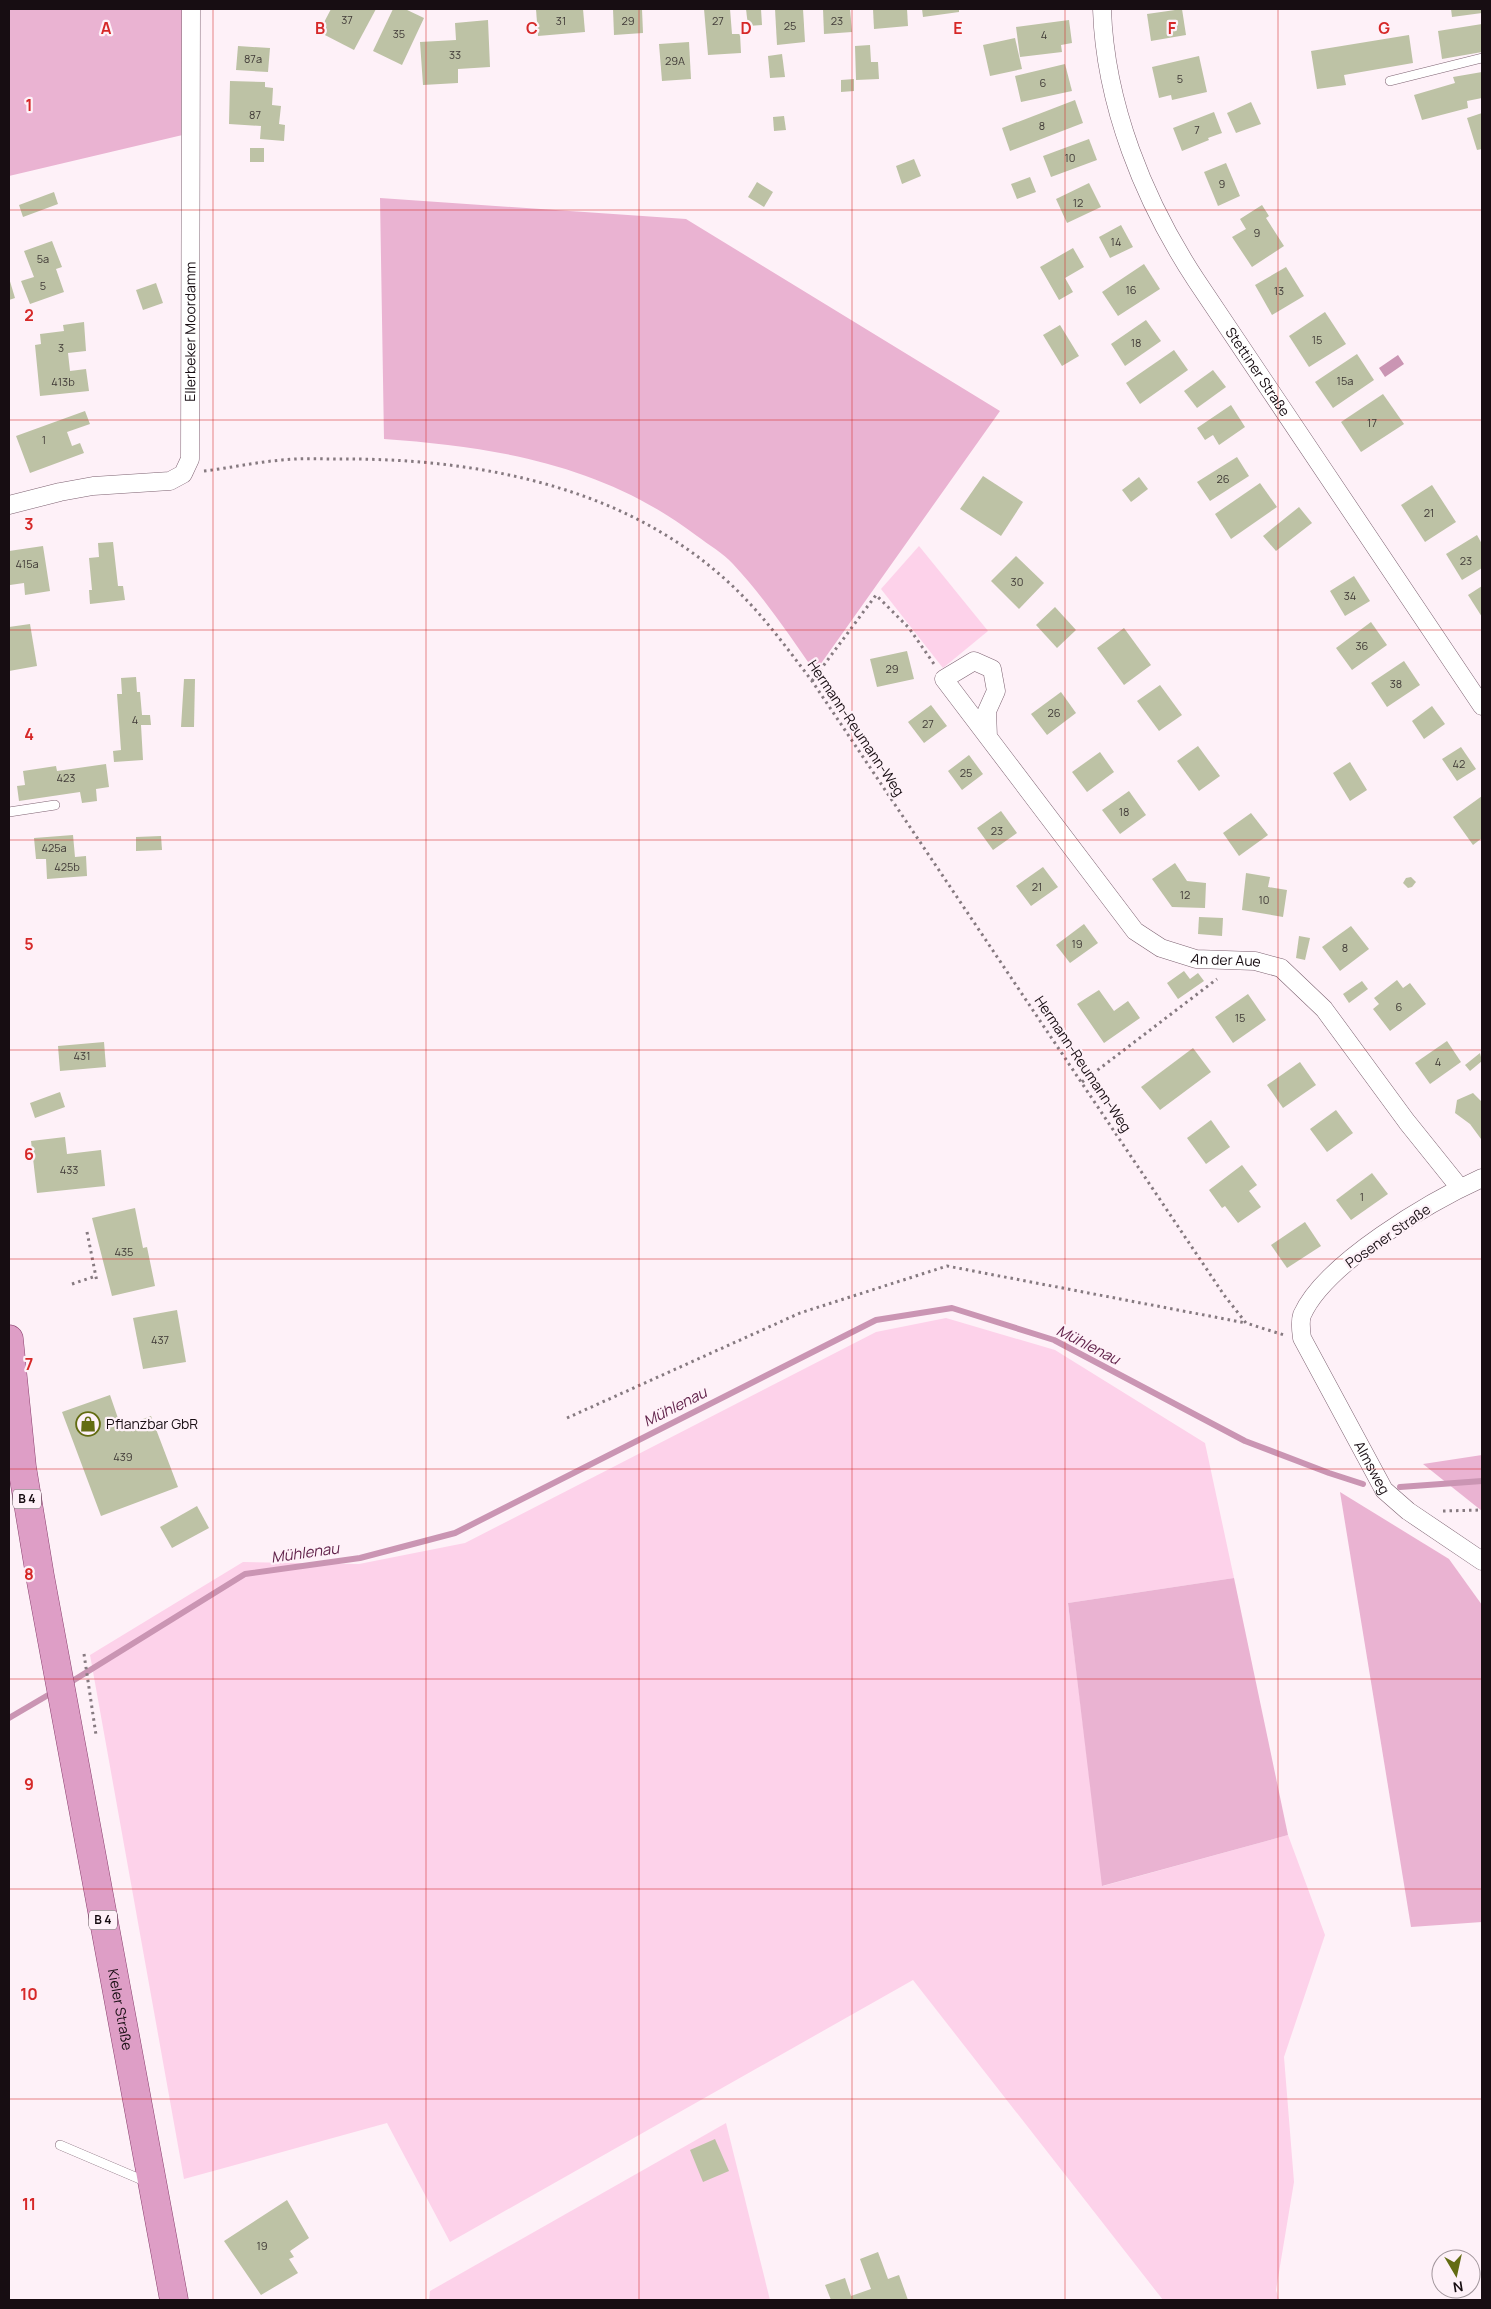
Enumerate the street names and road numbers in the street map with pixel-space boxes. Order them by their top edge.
street label: Ellerbeker Moordamm [180,261,199,402]
street label: Stettiner Straße [1221,323,1295,420]
street label: Hermann-Reumann-Weg [804,656,909,800]
street label: An der Aue [1189,948,1263,971]
street label: Hermann-Reumann-Weg [1031,992,1136,1136]
street label: Posener Straße [1341,1199,1434,1272]
street label: Almsweg [1350,1437,1395,1498]
road number: B 4 [13,1490,41,1508]
road number: B 4 [89,1910,117,1930]
street label: Kieler Straße [104,1967,138,2052]

